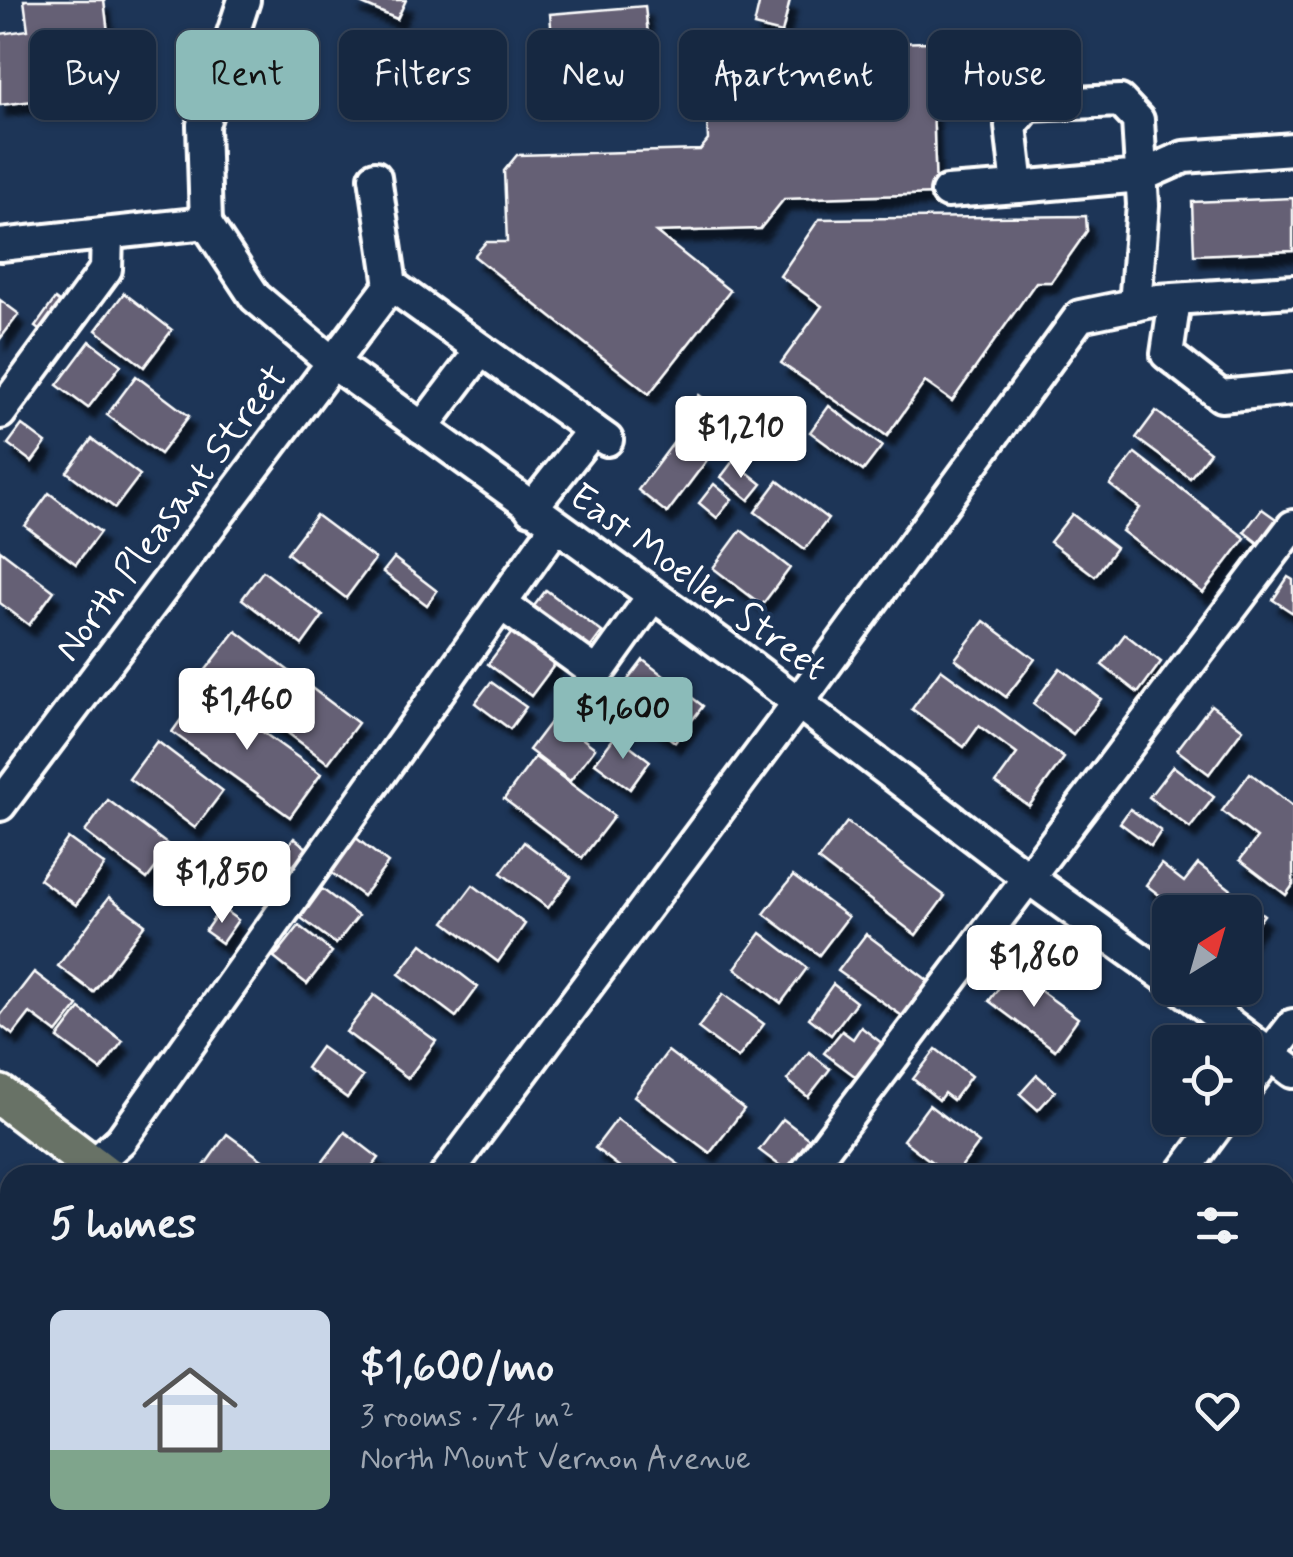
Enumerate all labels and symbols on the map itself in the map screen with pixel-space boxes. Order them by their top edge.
street label: North Pleasant Street [44,355,300,672]
pin: $1,210 [660,396,822,481]
street label: East Moeller Street [559,473,836,693]
pin: $1,460 [166,668,328,753]
pin: $1,600 [542,677,704,762]
pin: $1,850 [141,841,303,926]
north arrow [1152,895,1262,1005]
pin: $1,860 [953,925,1115,1010]

